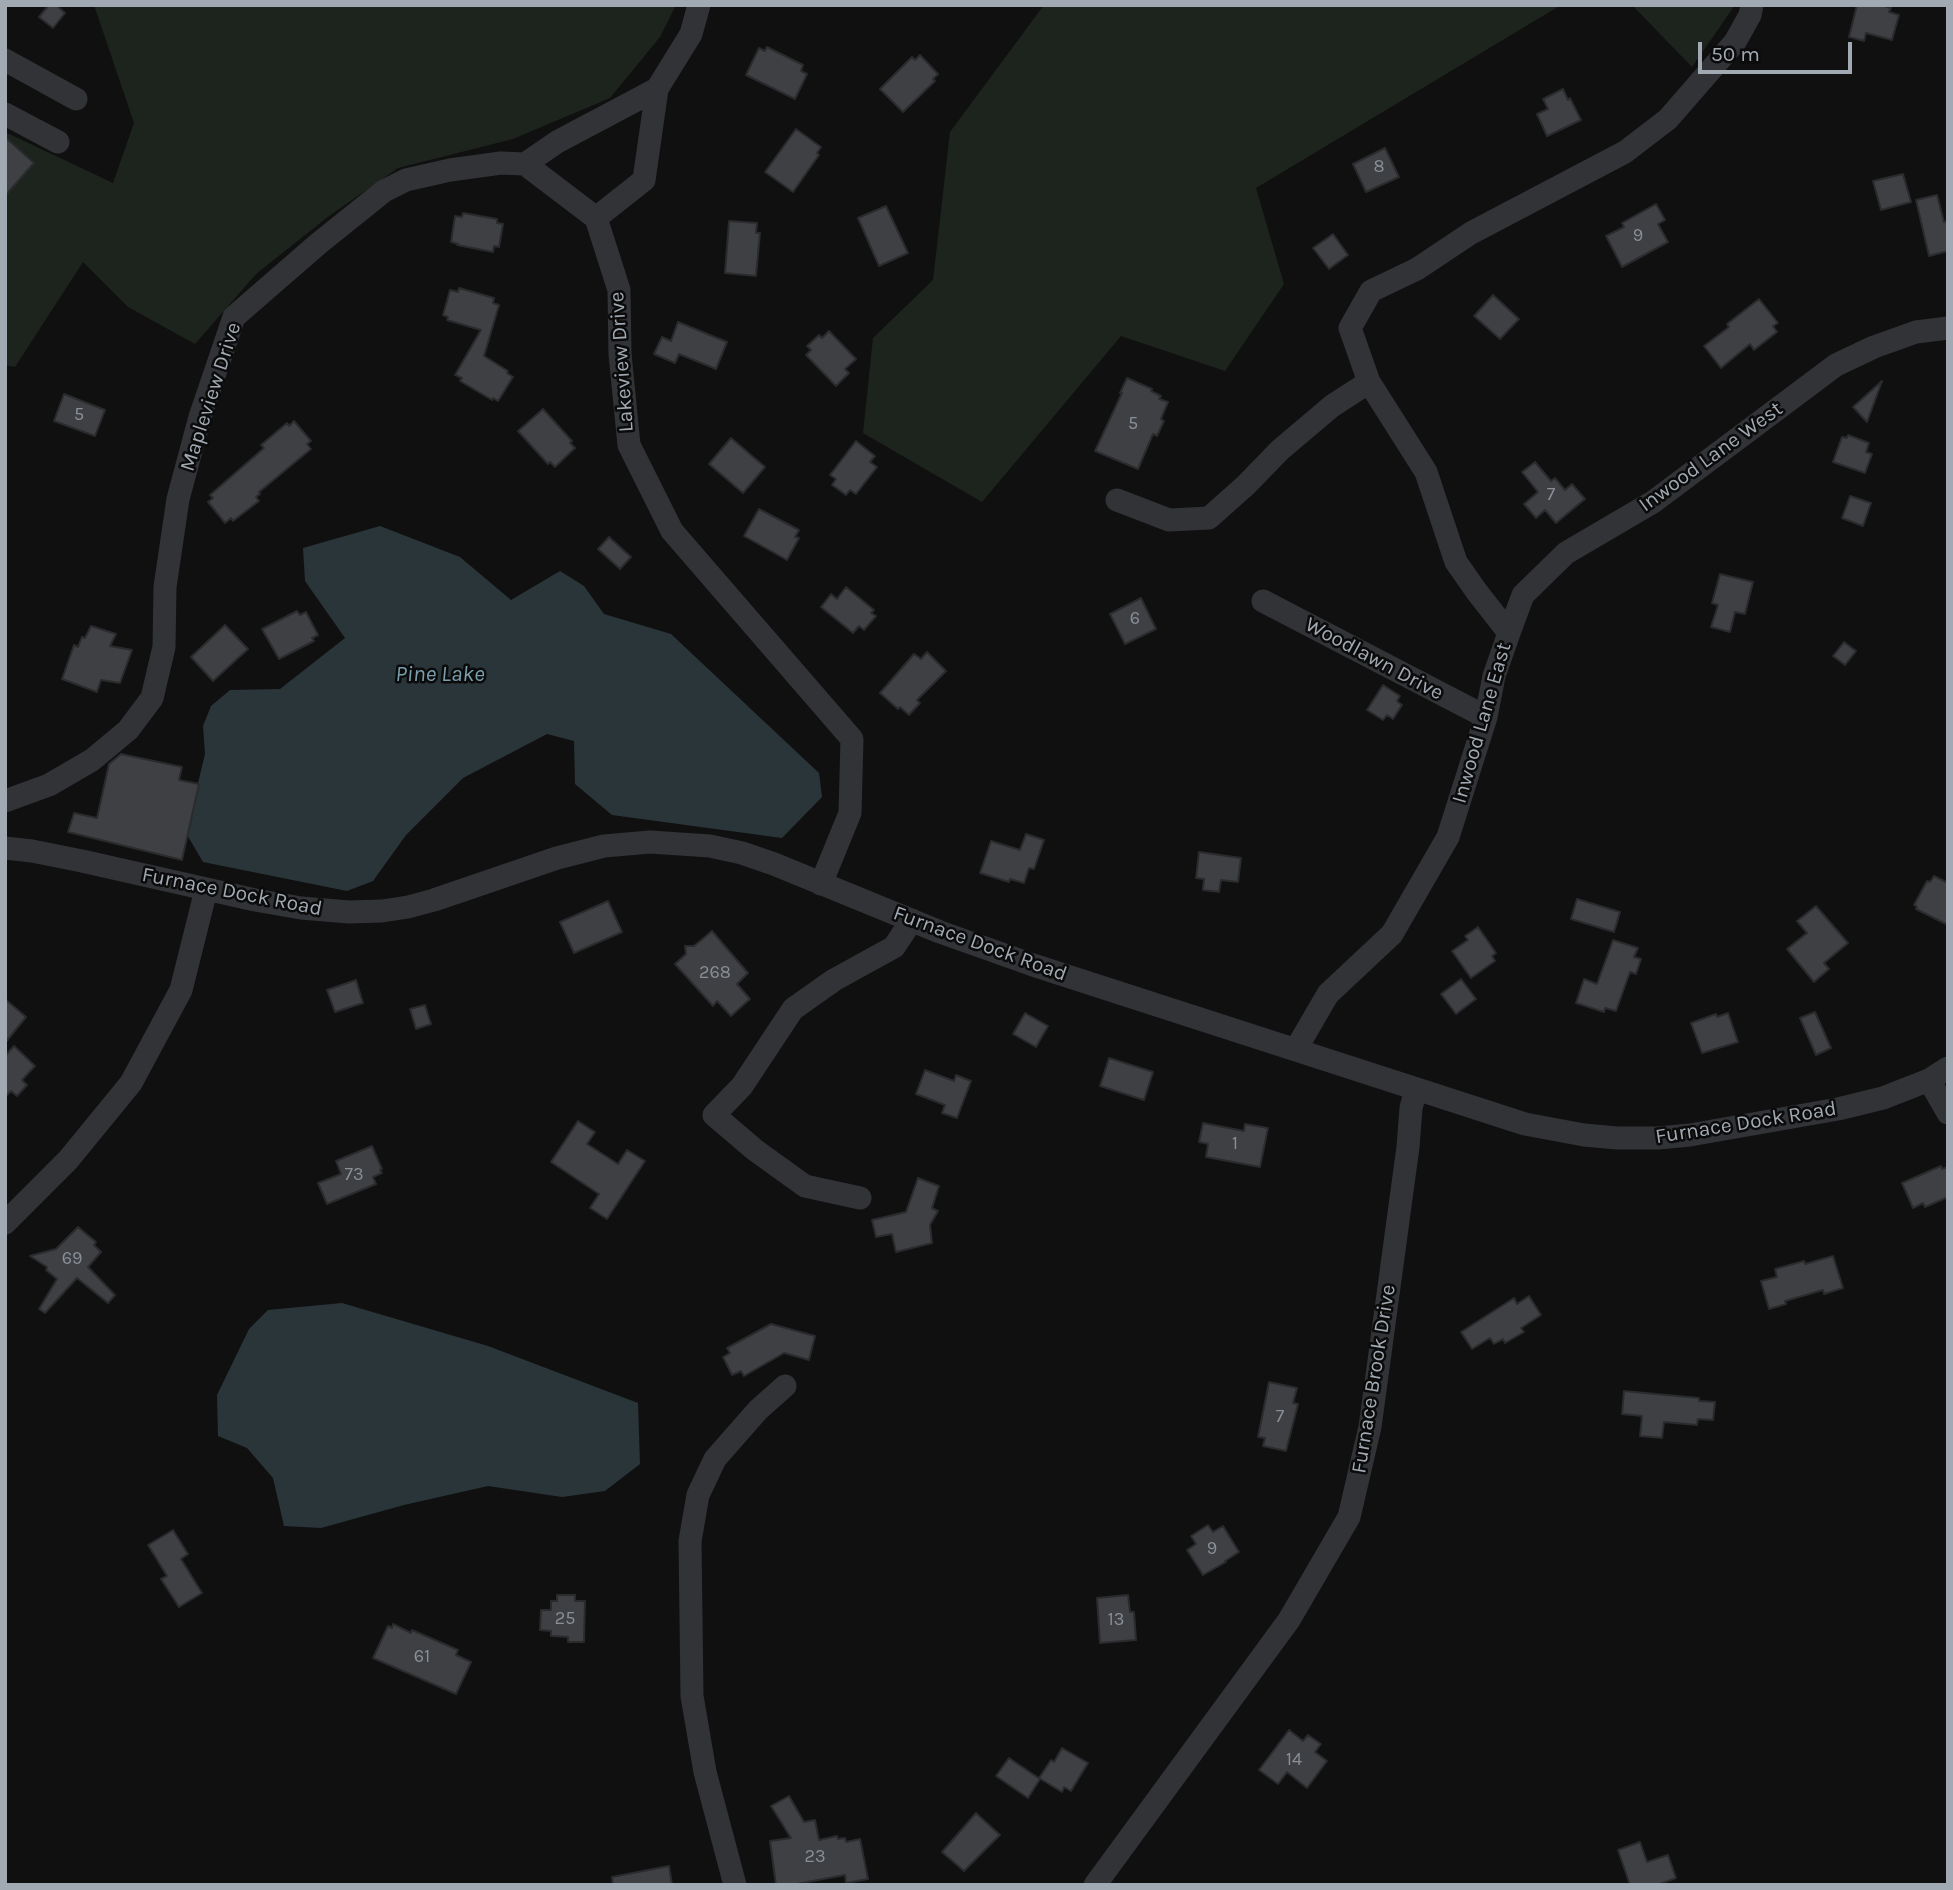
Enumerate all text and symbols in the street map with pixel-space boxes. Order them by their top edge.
scale bar [1701,28,1855,72]
text: 50 m [1711,42,1760,66]
house number: 8 [1373,156,1385,178]
house number: 9 [1633,225,1643,247]
street label: Lakeview Drive [605,291,639,433]
street label: Mapleview Drive [175,319,247,475]
street label: Inwood Lane West [1634,396,1788,518]
house number: 5 [74,404,84,426]
house number: 5 [1128,413,1138,435]
house number: 7 [1547,484,1555,506]
house number: 6 [1130,608,1140,630]
street label: Woodlawn Drive [1301,612,1447,706]
street label: Inwood Lane East [1447,640,1517,806]
water label: Pine Lake [395,660,485,688]
street label: Furnace Dock Road [140,862,324,922]
street label: Furnace Dock Road [890,901,1070,987]
house number: 268 [699,962,731,984]
street label: Furnace Dock Road [1654,1096,1838,1150]
house number: 1 [1232,1133,1238,1155]
house number: 73 [344,1164,364,1186]
house number: 69 [62,1248,82,1270]
street label: Furnace Brook Drive [1347,1283,1401,1475]
house number: 7 [1276,1406,1284,1428]
house number: 9 [1207,1538,1217,1560]
house number: 25 [555,1608,575,1630]
house number: 13 [1108,1609,1124,1631]
house number: 61 [414,1646,430,1668]
house number: 14 [1286,1749,1302,1771]
house number: 23 [804,1846,826,1868]

